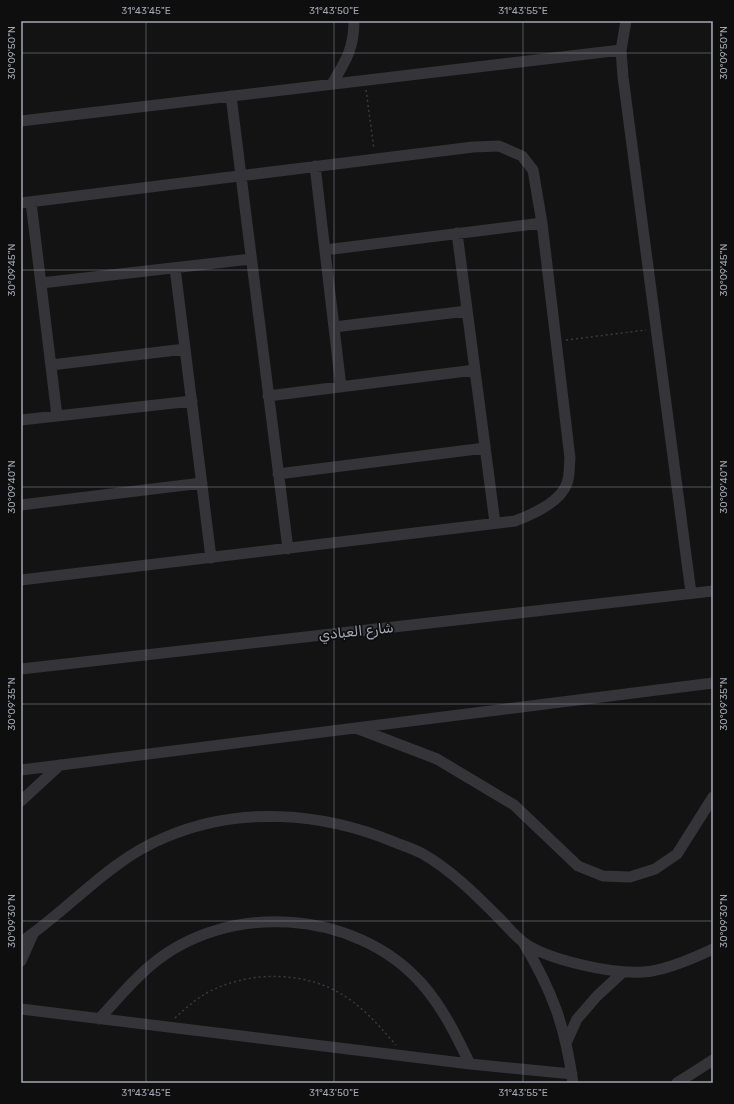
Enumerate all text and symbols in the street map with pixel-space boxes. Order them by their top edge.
text: 31°43'45"E [121,5,171,17]
text: 31°43'50"E [309,5,359,17]
text: 31°43'55"E [498,5,548,17]
text: 30°09'50"N [6,26,18,80]
text: 30°09'50"N [718,26,730,80]
text: 30°09'45"N [6,243,18,297]
text: 30°09'45"N [718,243,730,297]
text: 30°09'40"N [6,460,18,514]
text: 30°09'40"N [718,460,730,514]
street label: شارع العبادي [318,619,395,646]
text: 30°09'35"N [6,677,18,731]
text: 30°09'35"N [718,677,730,731]
text: 30°09'30"N [6,894,18,948]
text: 30°09'30"N [718,894,730,948]
text: 31°43'45"E [121,1087,171,1099]
text: 31°43'50"E [309,1087,359,1099]
text: 31°43'55"E [498,1087,548,1099]

